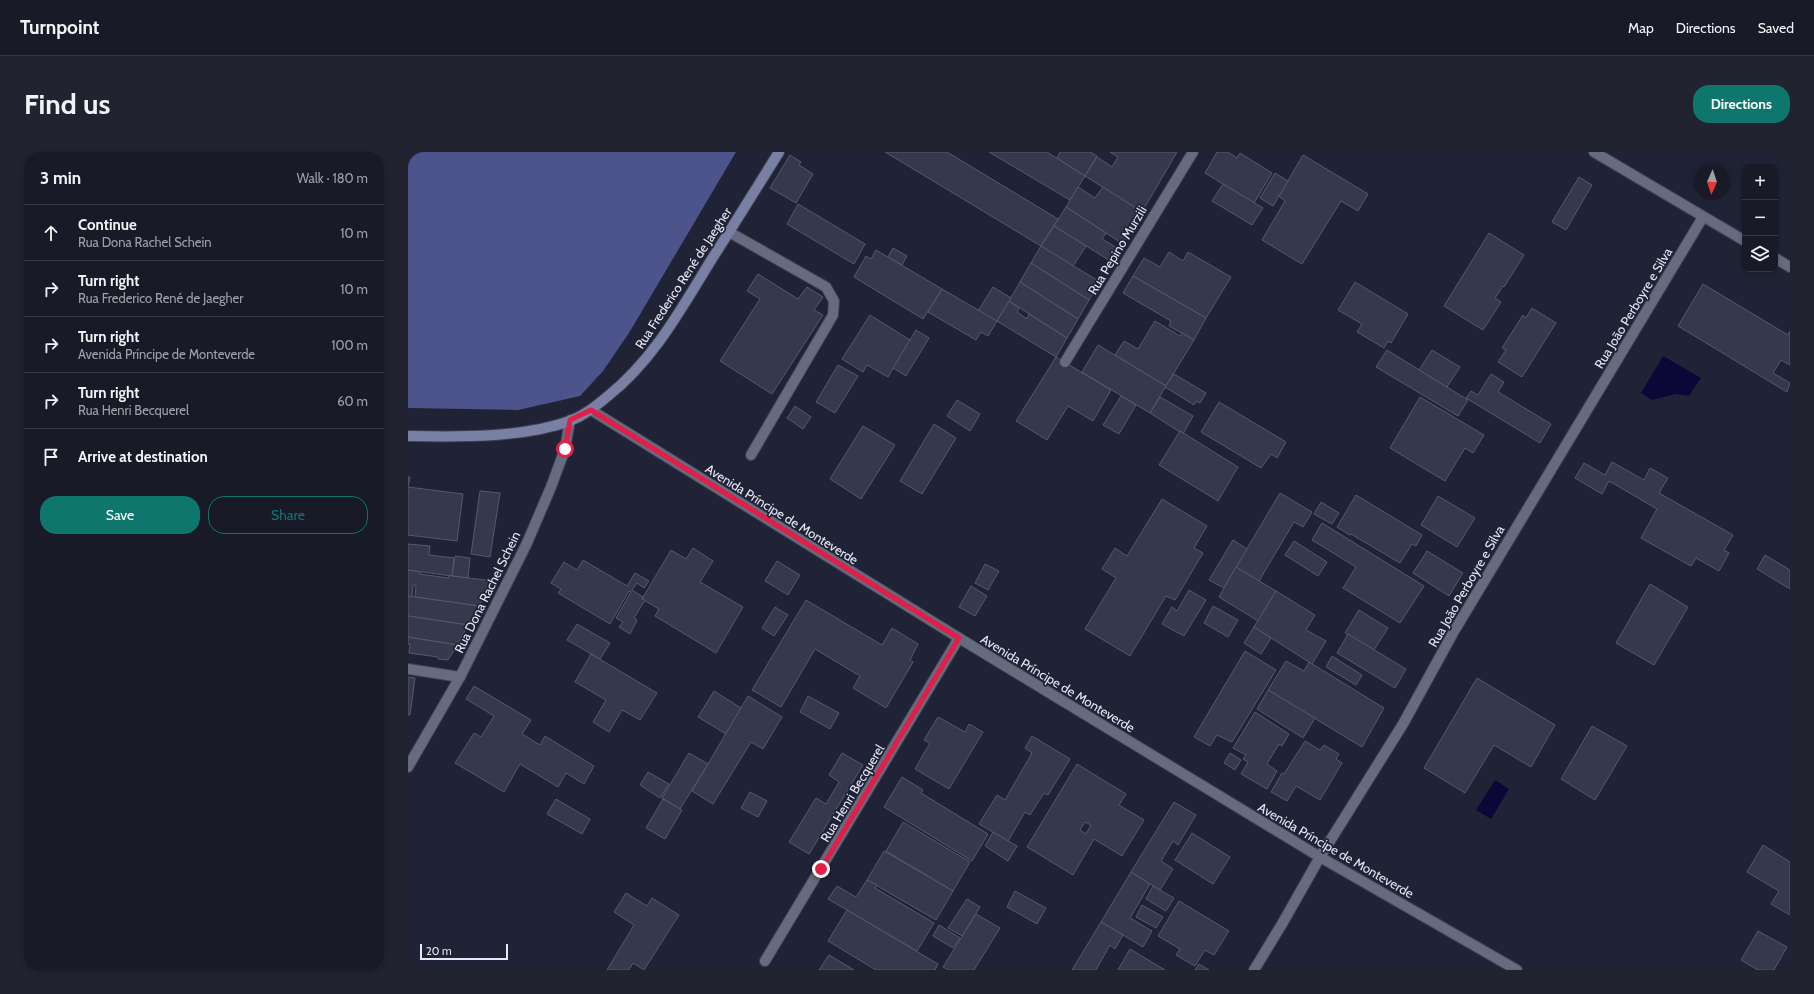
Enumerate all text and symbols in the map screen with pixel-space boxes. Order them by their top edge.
text: Turnpoint [20,16,99,39]
text: Map [1628,19,1654,37]
text: Directions [1676,19,1736,37]
text: Saved [1758,19,1794,37]
button: Directions [1693,85,1790,123]
text: Find us [24,87,110,121]
north arrow [1694,164,1730,200]
map controls [1742,164,1778,272]
button: + [1742,164,1778,200]
text: 3 min [40,168,81,188]
text: Walk · 180 m [297,170,368,186]
button: − [1742,200,1778,236]
street label: Rua Pepino Murzili [1084,203,1150,297]
street label: Rua Frederico René de Jaegher [631,204,735,352]
text: Continue [78,216,137,234]
icon: ahead [40,222,62,244]
text: 10 m [340,225,368,241]
text: Rua Dona Rachel Schein [78,234,211,250]
button: layers [1742,236,1778,272]
street label: Rua João Perboyre e Silva [1591,244,1676,371]
text: Turn right [78,272,139,290]
icon: right [40,278,62,300]
text: 10 m [340,281,368,297]
text: Rua Frederico René de Jaegher [78,290,243,306]
text: Turn right [78,328,139,346]
icon: right [40,334,62,356]
text: 100 m [331,337,368,353]
text: Avenida Príncipe de Monteverde [78,346,255,362]
text: Turn right [78,384,139,402]
icon: right [40,390,62,412]
text: 60 m [337,393,368,409]
text: Rua Henri Becquerel [78,402,189,418]
route start [556,440,574,458]
icon: arrive [40,446,62,468]
text: Arrive at destination [78,448,208,466]
street label: Avenida Príncipe de Monteverde [703,460,862,568]
button: Save [40,496,200,534]
button: Share [208,496,368,534]
street label: Rua João Perboyre e Silva [1425,522,1508,650]
street label: Rua Dona Rachel Schein [451,529,523,655]
street label: Avenida Príncipe de Monteverde [978,631,1138,736]
street label: Rua Henri Becquerel [817,741,887,845]
street label: Avenida Príncipe de Monteverde [1255,799,1417,901]
route end [812,860,830,878]
scale bar [420,942,508,961]
text: 20 m [426,944,452,958]

